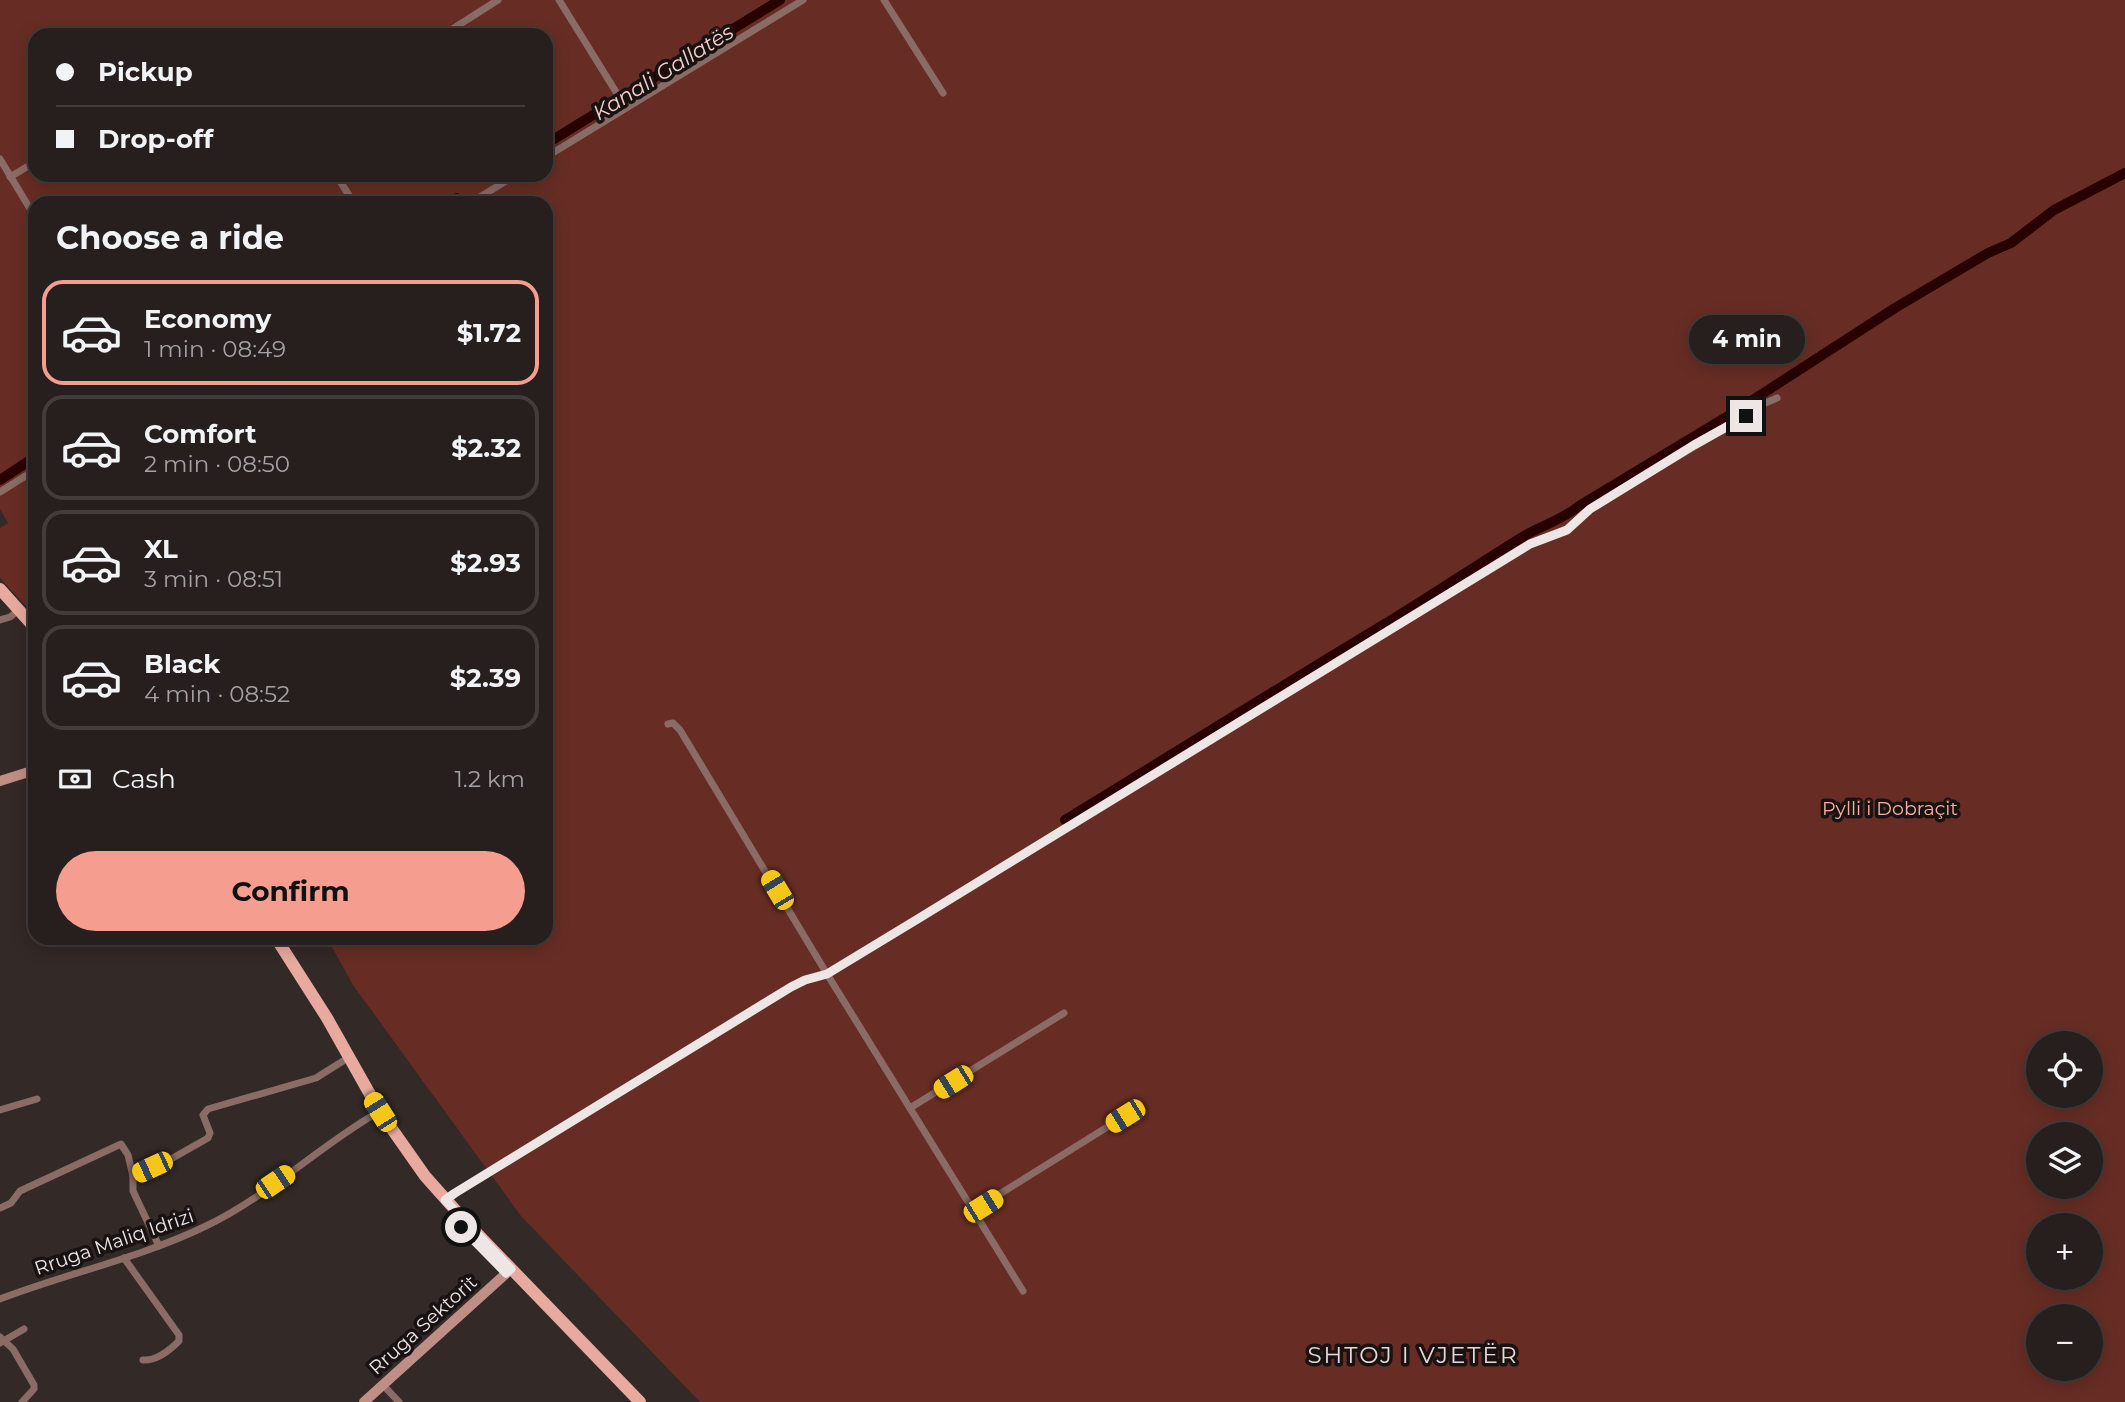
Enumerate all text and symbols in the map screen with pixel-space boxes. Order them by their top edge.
water label: Kanali Gallatës [588,19,738,125]
text: Pickup [98,56,193,88]
text: Drop-off [98,123,213,155]
text: Choose a ride [56,218,284,257]
icon: car [60,301,123,364]
text: Economy [144,303,271,335]
callout: 4 min [1688,314,1804,364]
text: $1.72 [457,317,521,349]
text: 4 min [1712,325,1782,353]
text: 1 min · 08:49 [144,335,286,363]
route end [1730,400,1762,432]
icon: car [60,416,123,479]
text: Comfort [144,418,256,450]
text: $2.32 [451,432,521,464]
text: 2 min · 08:50 [144,450,290,478]
icon: car [60,531,123,594]
text: XL [144,533,178,565]
text: $2.93 [450,547,521,579]
text: 3 min · 08:51 [144,565,283,593]
icon: car [60,646,123,709]
text: Black [144,648,220,680]
text: $2.39 [450,662,521,694]
text: 4 min · 08:52 [144,680,290,708]
icon: cash [56,760,94,798]
text: Cash [112,763,176,795]
text: 1.2 km [455,765,525,793]
park label: Pylli i Dobraçit [1822,797,1958,820]
button: Confirm [56,851,525,931]
car [758,867,797,913]
map controls [2026,1031,2103,1381]
button: locate [2026,1031,2103,1108]
car [930,1062,977,1102]
car [360,1089,401,1135]
car [1102,1096,1149,1136]
button: layers [2026,1122,2103,1199]
car [129,1149,176,1185]
car [252,1162,299,1202]
car [960,1186,1007,1226]
street label: Rruga Maliq Idrizi [31,1204,197,1280]
route start [445,1211,477,1243]
button: + [2026,1213,2103,1290]
street label: Rruga Sektorit [364,1270,482,1379]
button: − [2026,1304,2103,1381]
district label: SHTOJ I VJETËR [1307,1341,1519,1369]

